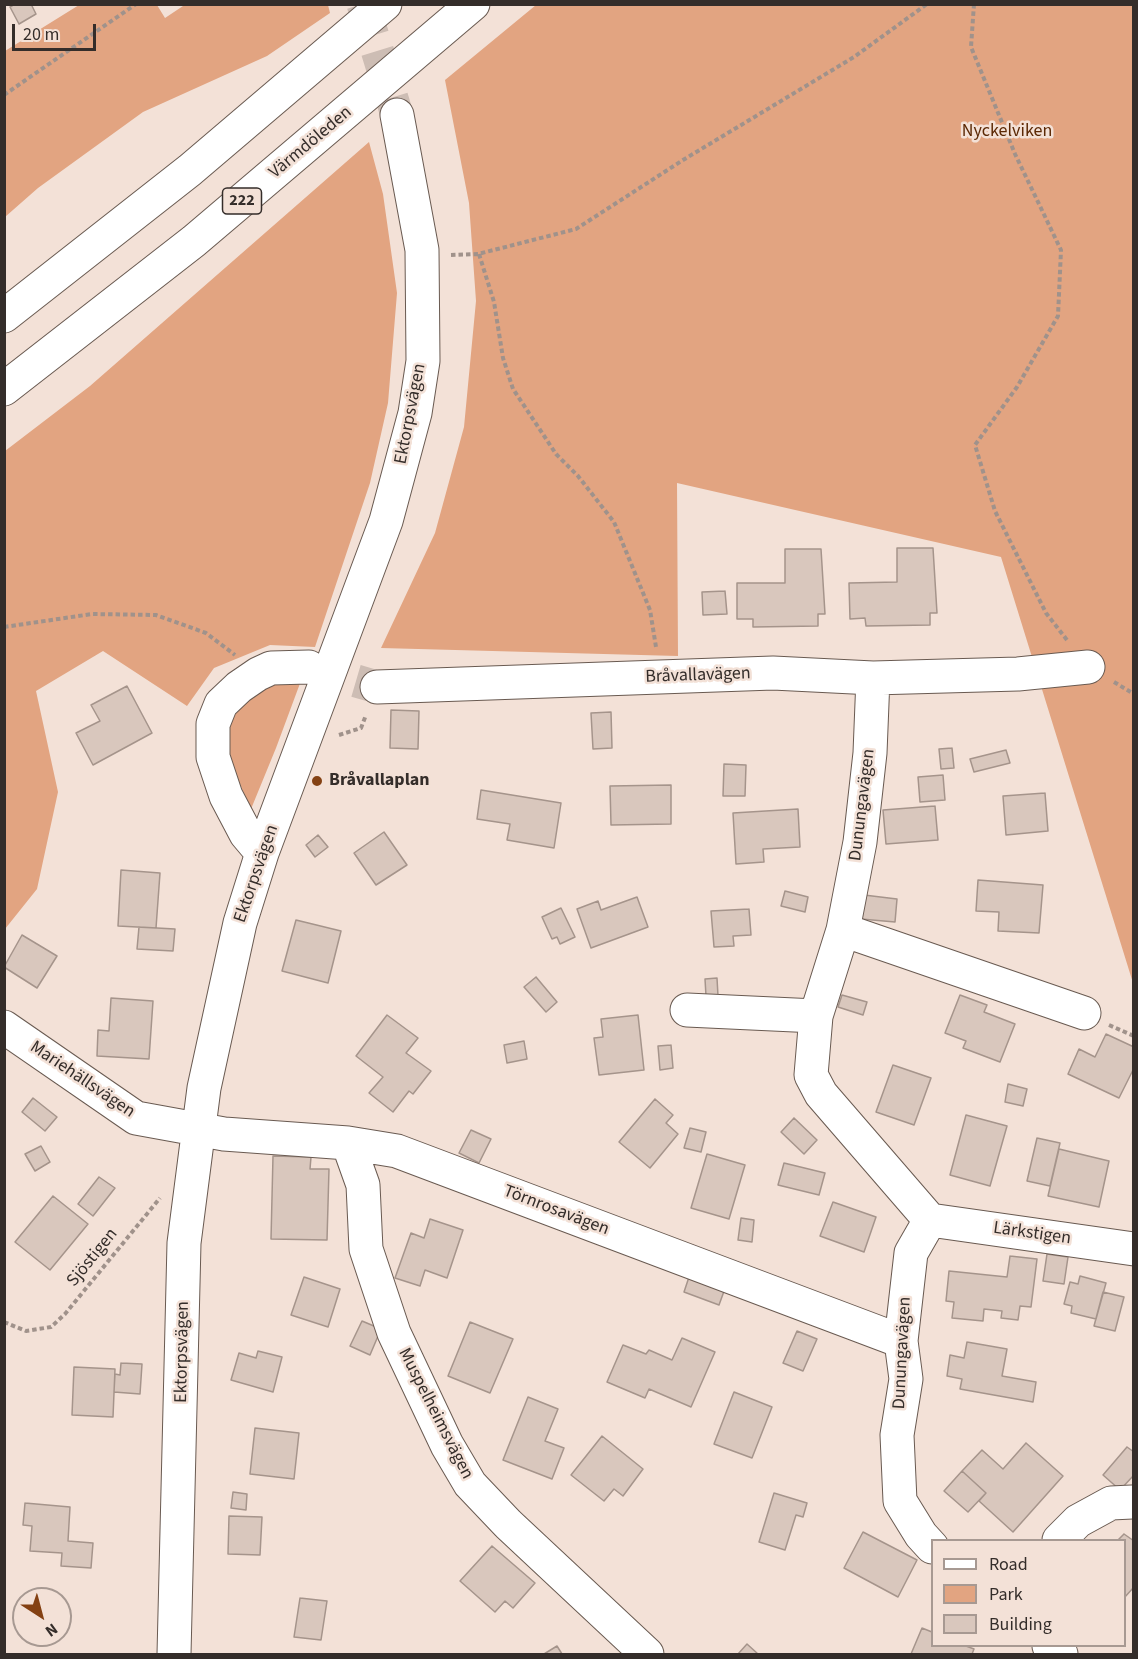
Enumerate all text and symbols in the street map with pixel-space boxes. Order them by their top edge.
scale bar [15,12,99,50]
text: 20 m [23,22,59,47]
street label: Värmdöleden [265,102,357,184]
park label: Nyckelviken [962,121,1052,143]
road number: 222 [222,188,262,214]
street label: Ektorpsvägen [391,362,431,466]
street label: Bråvallavägen [645,663,751,689]
street label: Dunungavägen [845,748,881,862]
place label: Bråvallaplan [329,770,430,792]
marker: Bråvallaplan [310,774,324,788]
street label: Ektorpsvägen [230,822,284,926]
street label: Mariehällsvägen [25,1037,139,1123]
street label: Törnrosavägen [500,1181,612,1241]
street label: Lärkstigen [992,1218,1072,1250]
street label: Sjöstigen [63,1224,123,1292]
street label: Dunungavägen [889,1296,917,1410]
street label: Ektorpsvägen [171,1301,195,1403]
street label: Muspelheimsvägen [393,1345,477,1483]
legend [931,1539,1126,1647]
text: Road [989,1552,1028,1577]
text: Park [989,1582,1023,1607]
north arrow [12,1587,72,1647]
text: Building [989,1612,1052,1637]
text: N [41,1618,62,1642]

